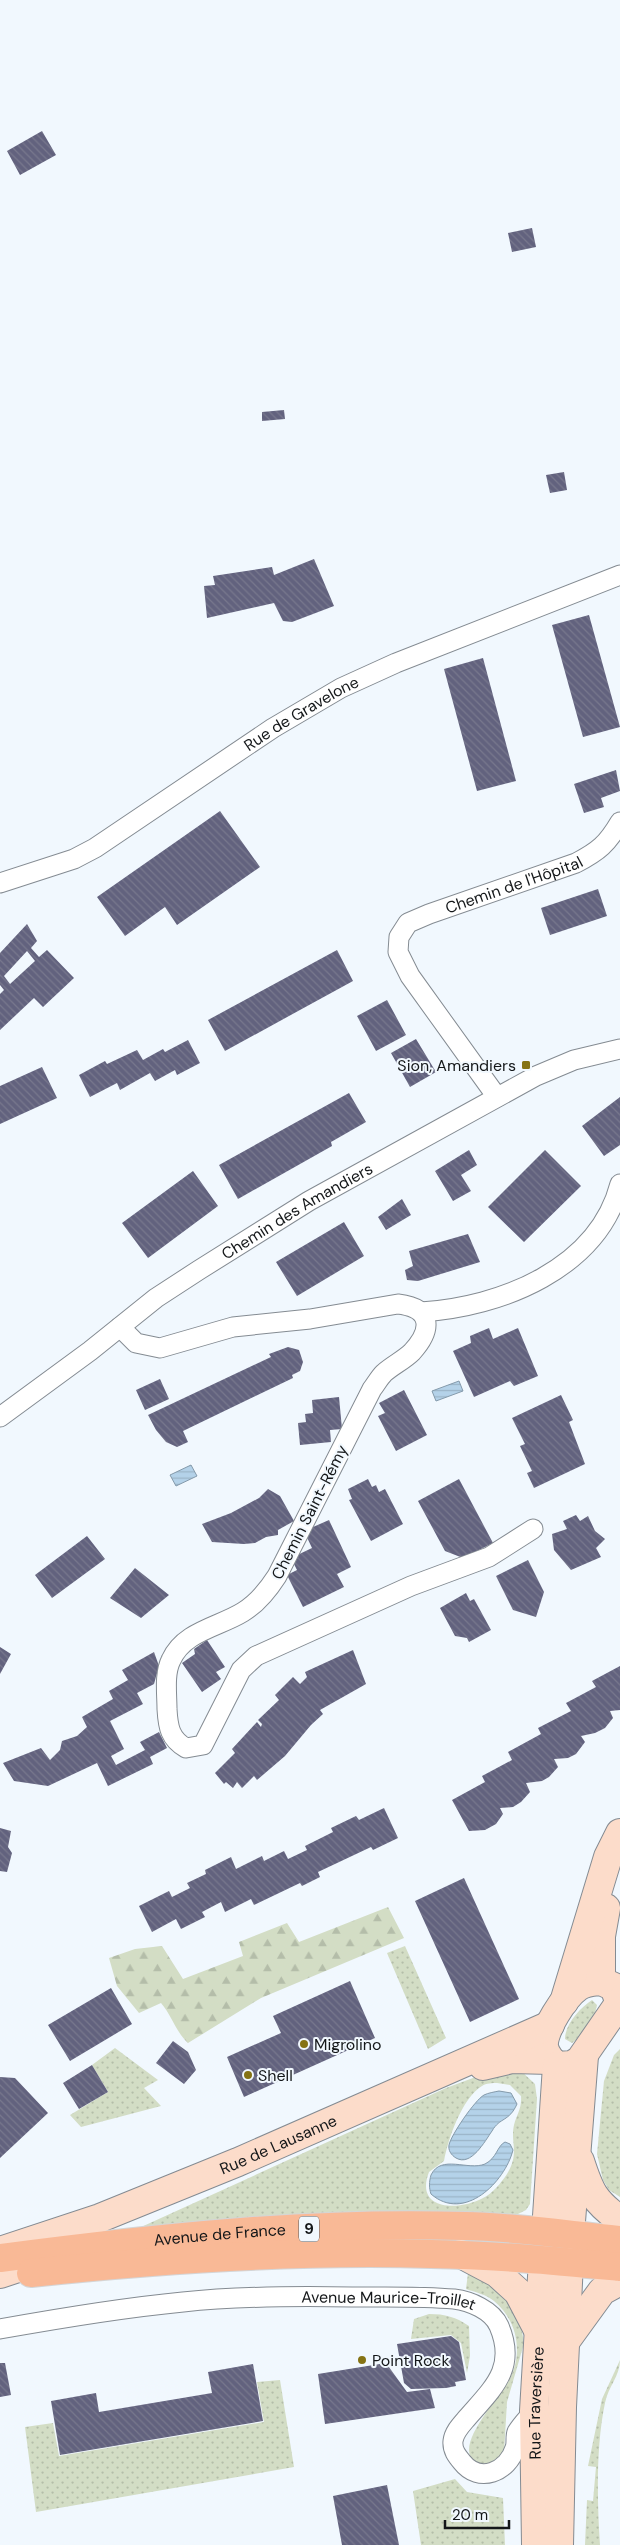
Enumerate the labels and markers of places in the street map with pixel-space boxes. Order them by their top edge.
place label: Sion, Amandiers [397,1055,516,1076]
marker: Sion, Amandiers [520,1059,532,1071]
place label: Migrolino [314,2034,381,2055]
marker: Migrolino [298,2038,310,2050]
place label: Shell [258,2065,293,2086]
marker: Shell [242,2069,254,2081]
place label: Point Rock [372,2350,450,2371]
marker: Point Rock [356,2354,368,2366]

